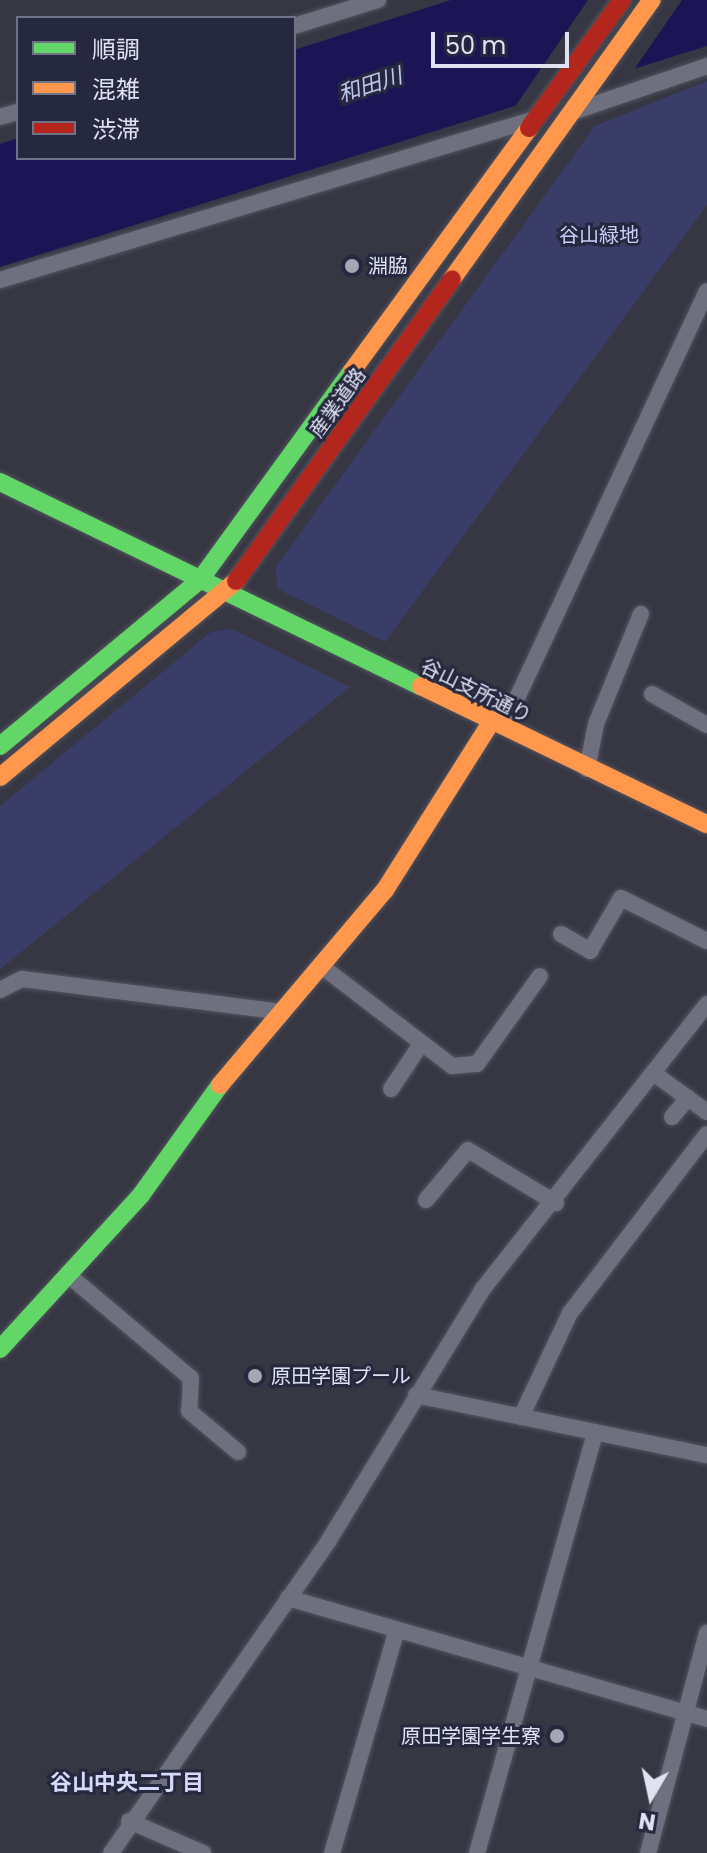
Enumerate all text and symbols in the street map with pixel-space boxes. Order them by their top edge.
legend [16,16,296,160]
scale bar [435,16,573,66]
text: 50 m [445,29,506,62]
text: 順調 [92,33,140,66]
water label: 和田川 [335,62,405,108]
text: 混雑 [92,73,140,106]
text: 渋滞 [92,113,140,146]
park label: 谷山緑地 [559,223,639,247]
place label: 淵脇 [368,254,408,278]
marker: 淵脇 [343,257,361,275]
street label: 産業道路 [305,364,371,442]
street label: 谷山支所通り [417,654,535,728]
place label: 原田学園プール [271,1364,411,1388]
marker: 原田学園プール [246,1367,264,1385]
place label: 原田学園学生寮 [401,1724,541,1748]
marker: 原田学園学生寮 [548,1727,566,1745]
north arrow [611,1757,691,1837]
district label: 谷山中央二丁目 [50,1770,204,1796]
text: N [637,1805,658,1838]

